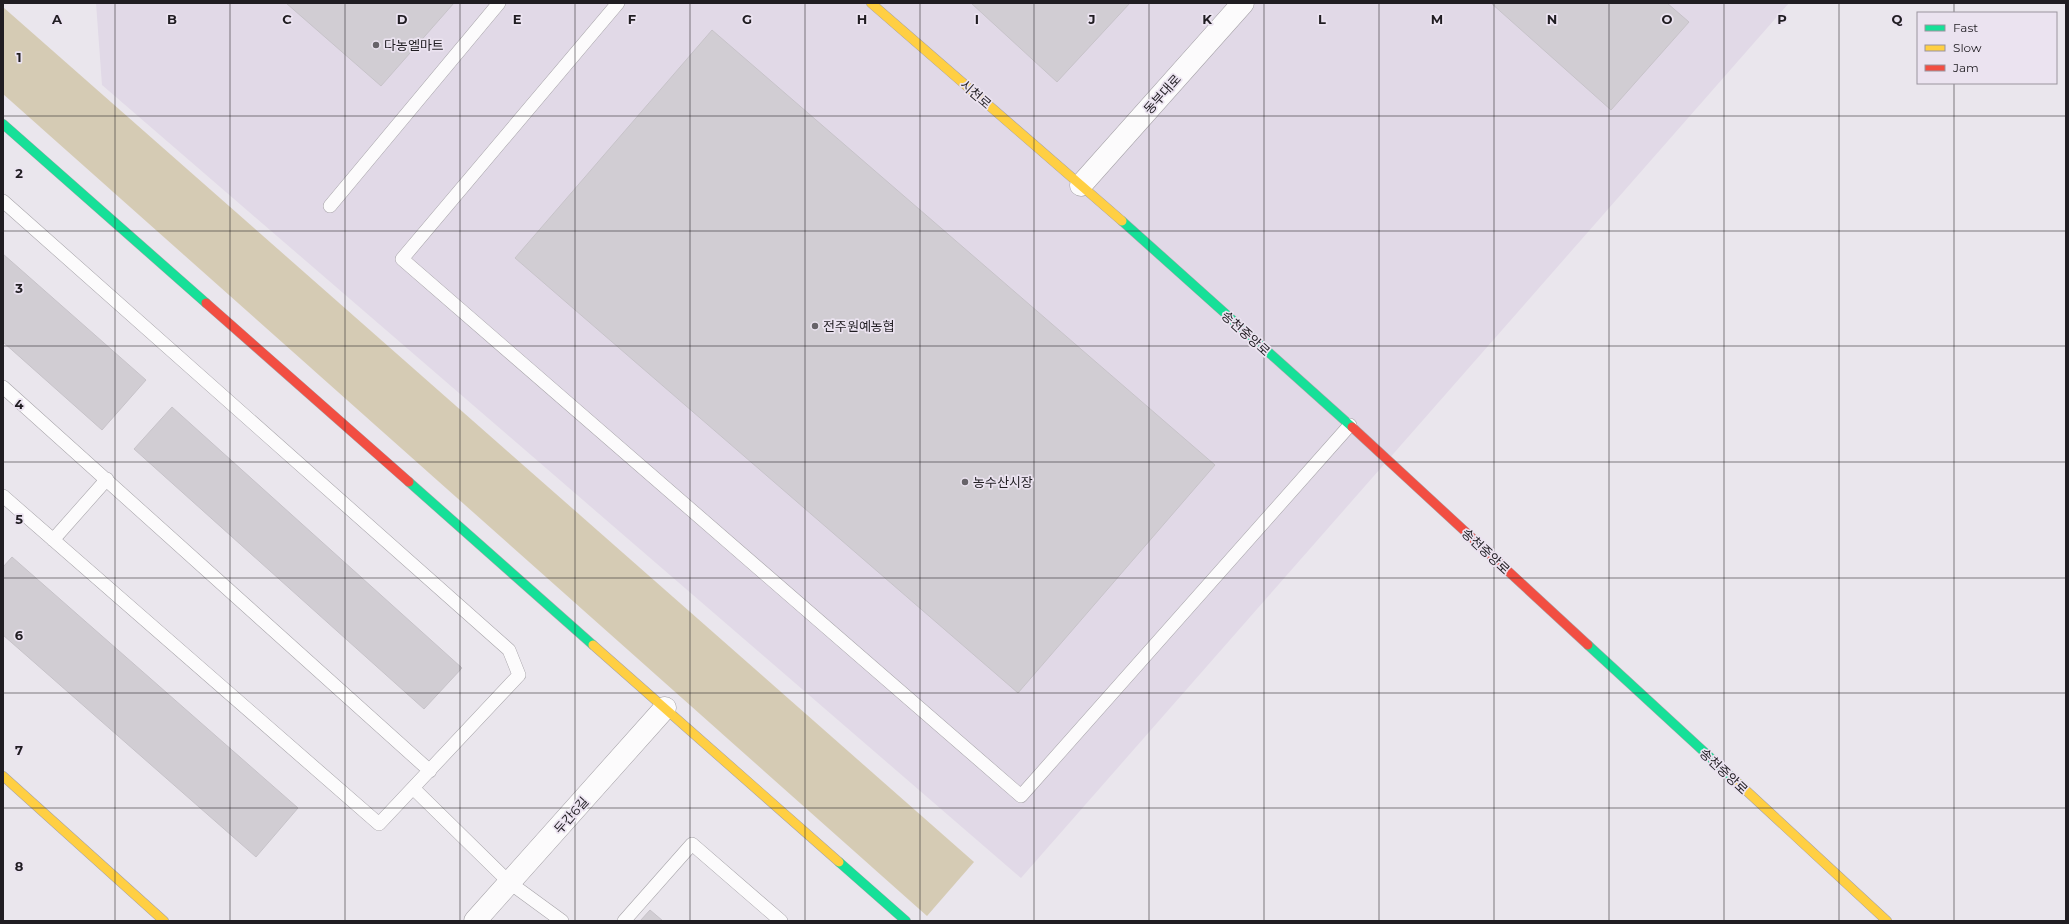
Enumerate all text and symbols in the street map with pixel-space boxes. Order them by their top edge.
text: A [51,11,63,27]
text: B [167,11,177,27]
text: C [282,11,292,27]
text: D [397,11,408,27]
text: E [513,11,522,27]
text: F [628,11,636,27]
text: G [742,11,752,27]
text: H [857,11,867,27]
text: I [975,11,979,27]
text: J [1087,11,1096,27]
text: K [1202,11,1212,27]
text: L [1318,11,1326,27]
text: M [1431,11,1443,27]
text: N [1547,11,1557,27]
text: O [1662,11,1673,27]
text: P [1777,11,1787,27]
text: Q [1892,11,1903,27]
legend [1917,12,2057,84]
text: Fast [1953,20,1978,35]
place label: 다농엘마트 [384,37,444,53]
marker: 다농엘마트 [371,40,381,50]
text: Slow [1953,40,1982,55]
text: 1 [16,49,22,65]
text: Jam [1952,60,1979,75]
street label: 동부대로 [1140,71,1184,117]
street label: 시천로 [957,76,995,112]
text: 2 [15,165,23,181]
text: 3 [14,280,23,296]
street label: 송천중앙로 [1218,307,1274,359]
place label: 전주원예농협 [823,318,895,334]
marker: 전주원예농협 [810,321,820,331]
text: 4 [15,396,24,412]
place label: 농수산시장 [973,474,1033,490]
marker: 농수산시장 [960,477,970,487]
text: 5 [15,511,23,527]
street label: 송천중앙로 [1459,525,1513,577]
text: 6 [15,627,24,643]
text: 7 [15,742,23,758]
street label: 송천중앙로 [1697,745,1751,797]
street label: 두간6길 [550,793,592,837]
text: 8 [15,858,24,874]

